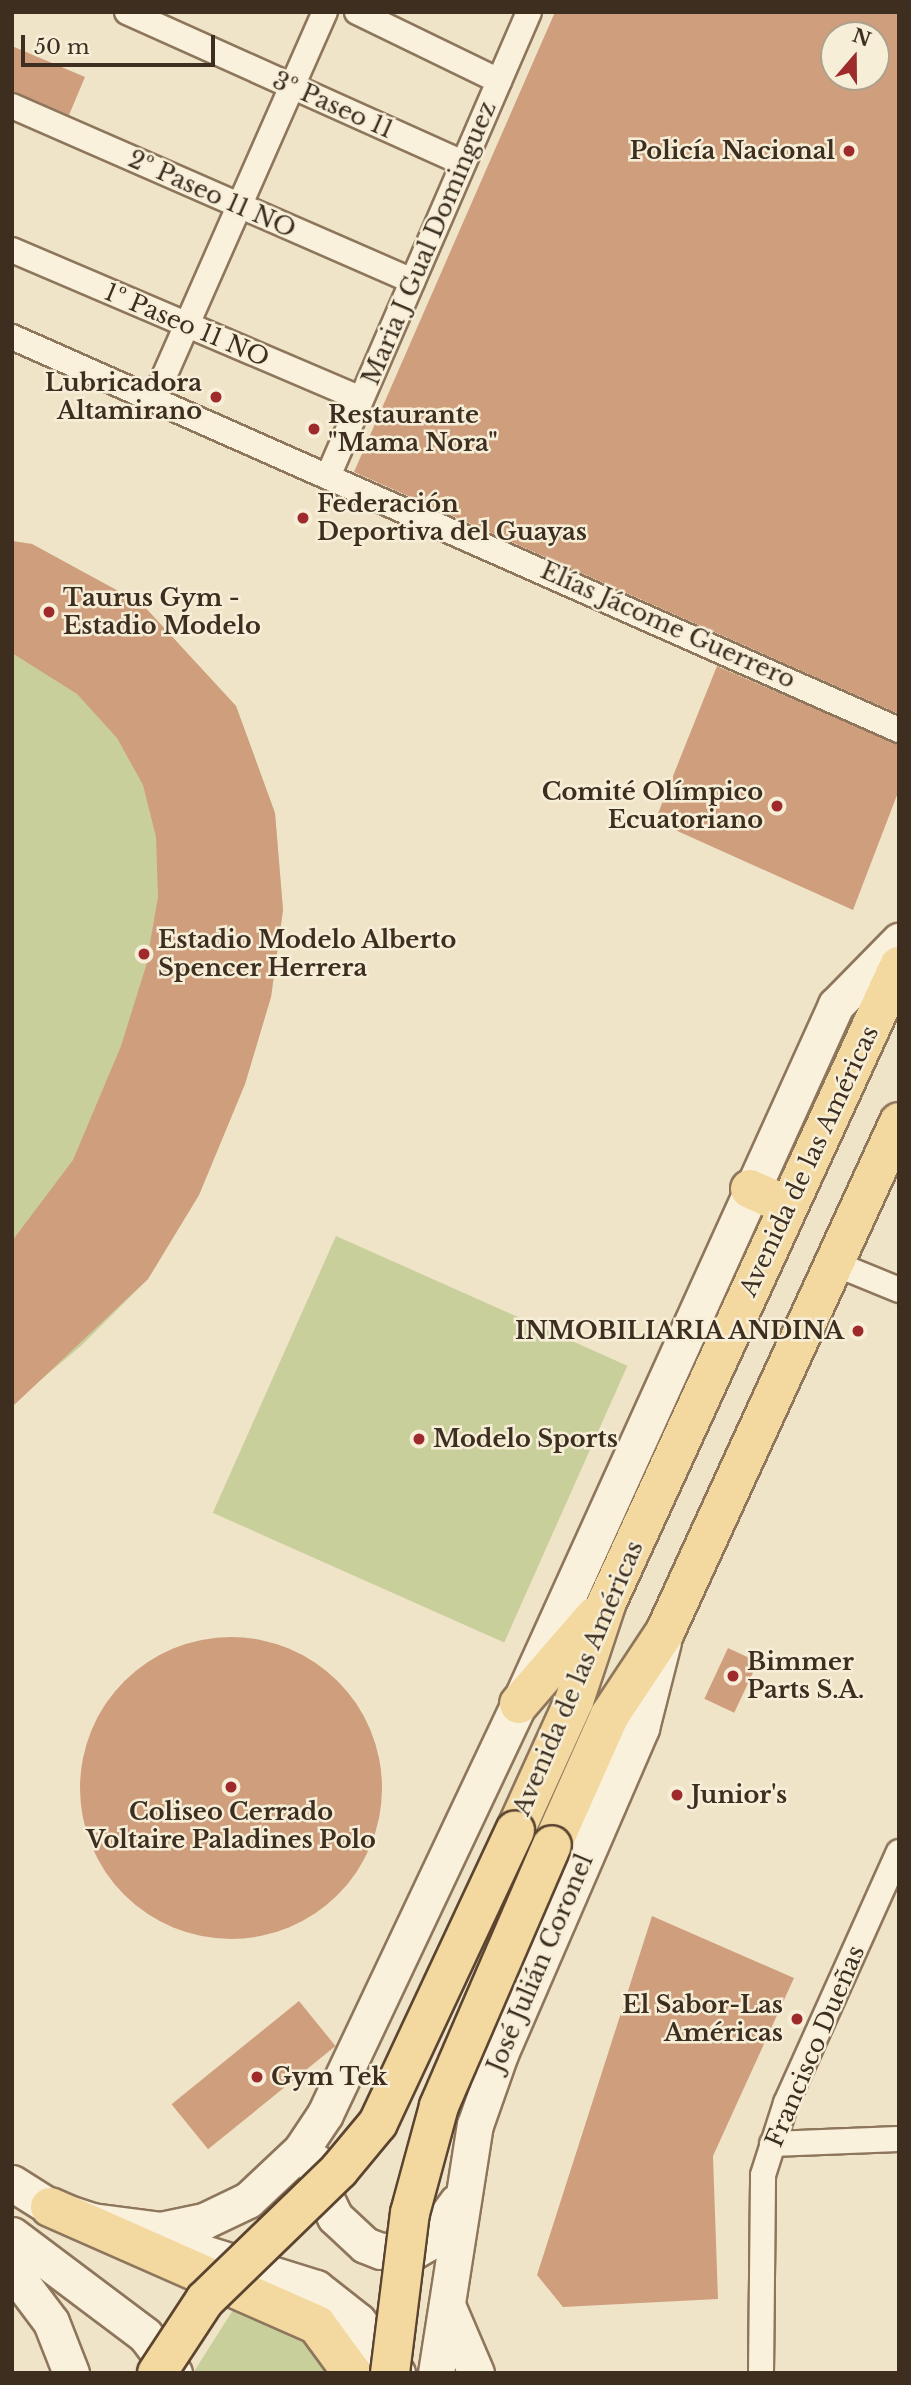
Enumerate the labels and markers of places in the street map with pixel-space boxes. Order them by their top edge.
place label: Policía Nacional [630,137,835,165]
marker: Policía Nacional [841,143,857,159]
place label: Lubricadora Altamirano [45,369,202,425]
marker: Lubricadora Altamirano [208,389,224,405]
place label: Restaurante "Mama Nora" [328,401,498,457]
marker: Restaurante "Mama Nora" [306,421,322,437]
place label: Federación Deportiva del Guayas [317,490,587,546]
marker: Federación Deportiva del Guayas [295,510,311,526]
place label: Taurus Gym - Estadio Modelo [63,584,261,640]
marker: Taurus Gym - Estadio Modelo [41,604,57,620]
place label: Comité Olímpico Ecuatoriano [542,778,763,834]
marker: Comité Olímpico Ecuatoriano [769,798,785,814]
place label: Estadio Modelo Alberto Spencer Herrera [158,926,457,982]
marker: Estadio Modelo Alberto Spencer Herrera [136,946,152,962]
place label: INMOBILIARIA ANDINA [513,1317,844,1345]
marker: INMOBILIARIA ANDINA [850,1323,866,1339]
place label: Modelo Sports [433,1425,618,1453]
marker: Modelo Sports [411,1431,427,1447]
place label: Bimmer Parts S.A. [747,1648,864,1704]
marker: Bimmer Parts S.A. [725,1668,741,1684]
marker: Coliseo Cerrado Voltaire Paladines Polo [223,1779,239,1795]
place label: Junior's [691,1781,787,1809]
marker: Junior's [669,1787,685,1803]
place label: Coliseo Cerrado Voltaire Paladines Polo [86,1798,376,1854]
place label: El Sabor-Las Américas [622,1991,783,2047]
marker: El Sabor-Las Américas [789,2011,805,2027]
place label: Gym Tek [271,2063,388,2091]
marker: Gym Tek [249,2069,265,2085]

